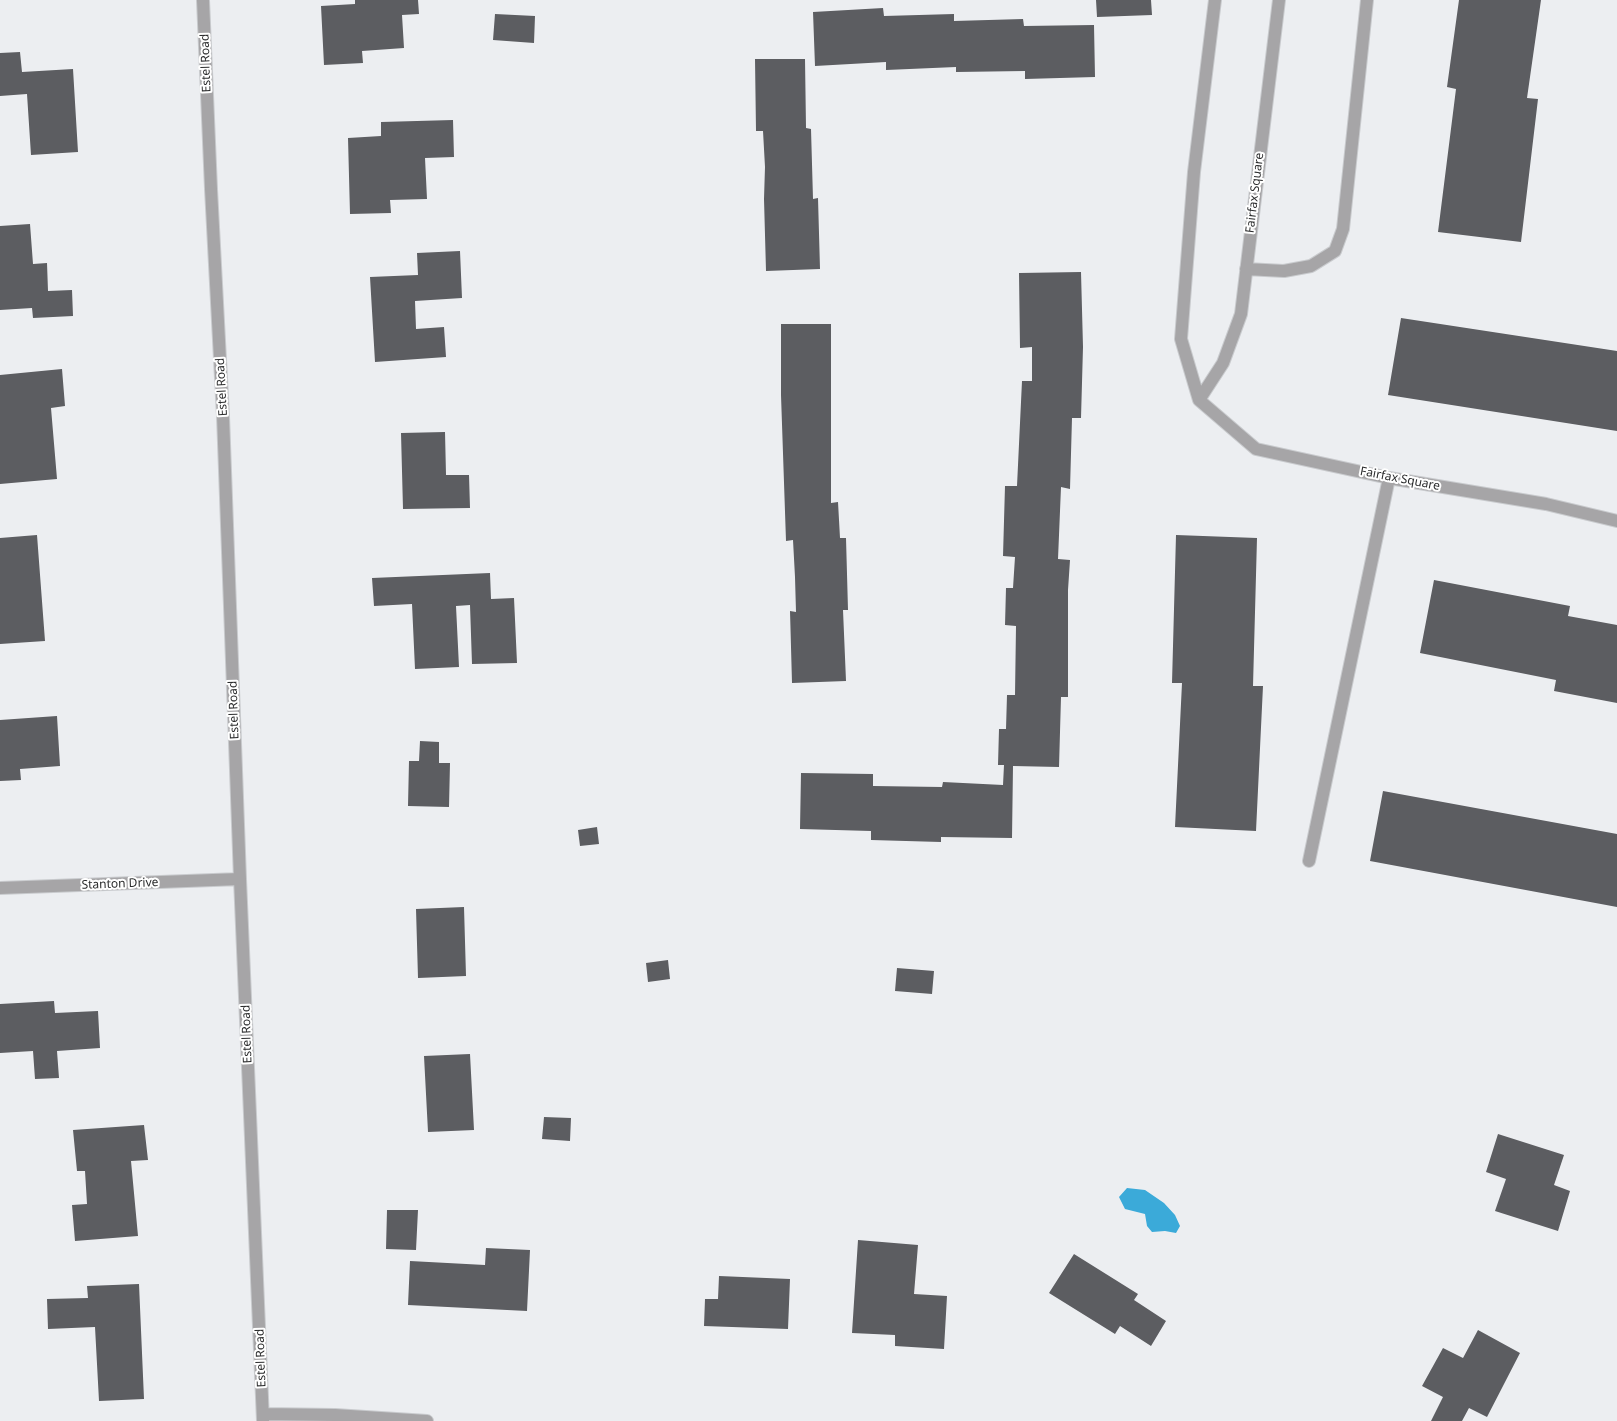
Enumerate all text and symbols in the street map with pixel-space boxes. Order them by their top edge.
street label: Estel Road [198,33,214,93]
street label: Fairfax Square [1243,152,1267,234]
street label: Estel Road [213,357,231,417]
street label: Fairfax Square [1359,464,1441,494]
street label: Estel Road [226,680,242,740]
street label: Stanton Drive [81,875,159,893]
street label: Estel Road [239,1004,255,1064]
street label: Estel Road [253,1328,269,1388]

